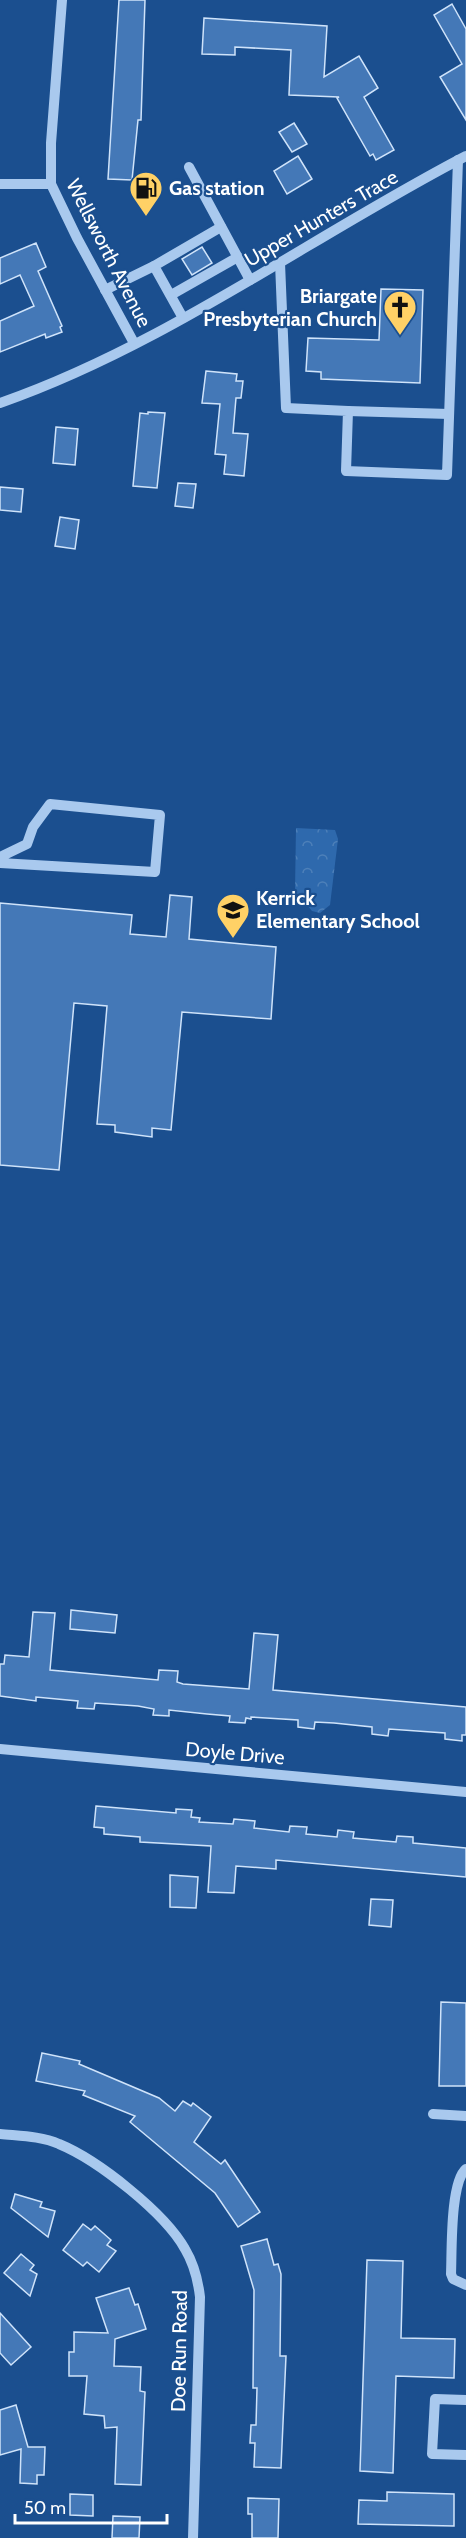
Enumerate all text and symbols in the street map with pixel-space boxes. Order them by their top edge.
street label: Upper Hunters Trace [240,164,402,272]
fuel station icon: Gas station [128,170,164,217]
street label: Wellsworth Avenue [61,175,157,331]
place label: Gas station [169,176,264,200]
place label: Briargate Presbyterian Church [203,284,377,331]
church icon: Briargate Presbyterian Church [382,289,418,336]
place label: Kerrick Elementary School [256,886,420,933]
school or university icon: Kerrick Elementary School [215,892,251,939]
street label: Doyle Drive [184,1737,286,1769]
street label: Doe Run Road [166,2290,192,2412]
scale bar [15,2487,166,2525]
text: 50 m [24,2497,66,2519]

